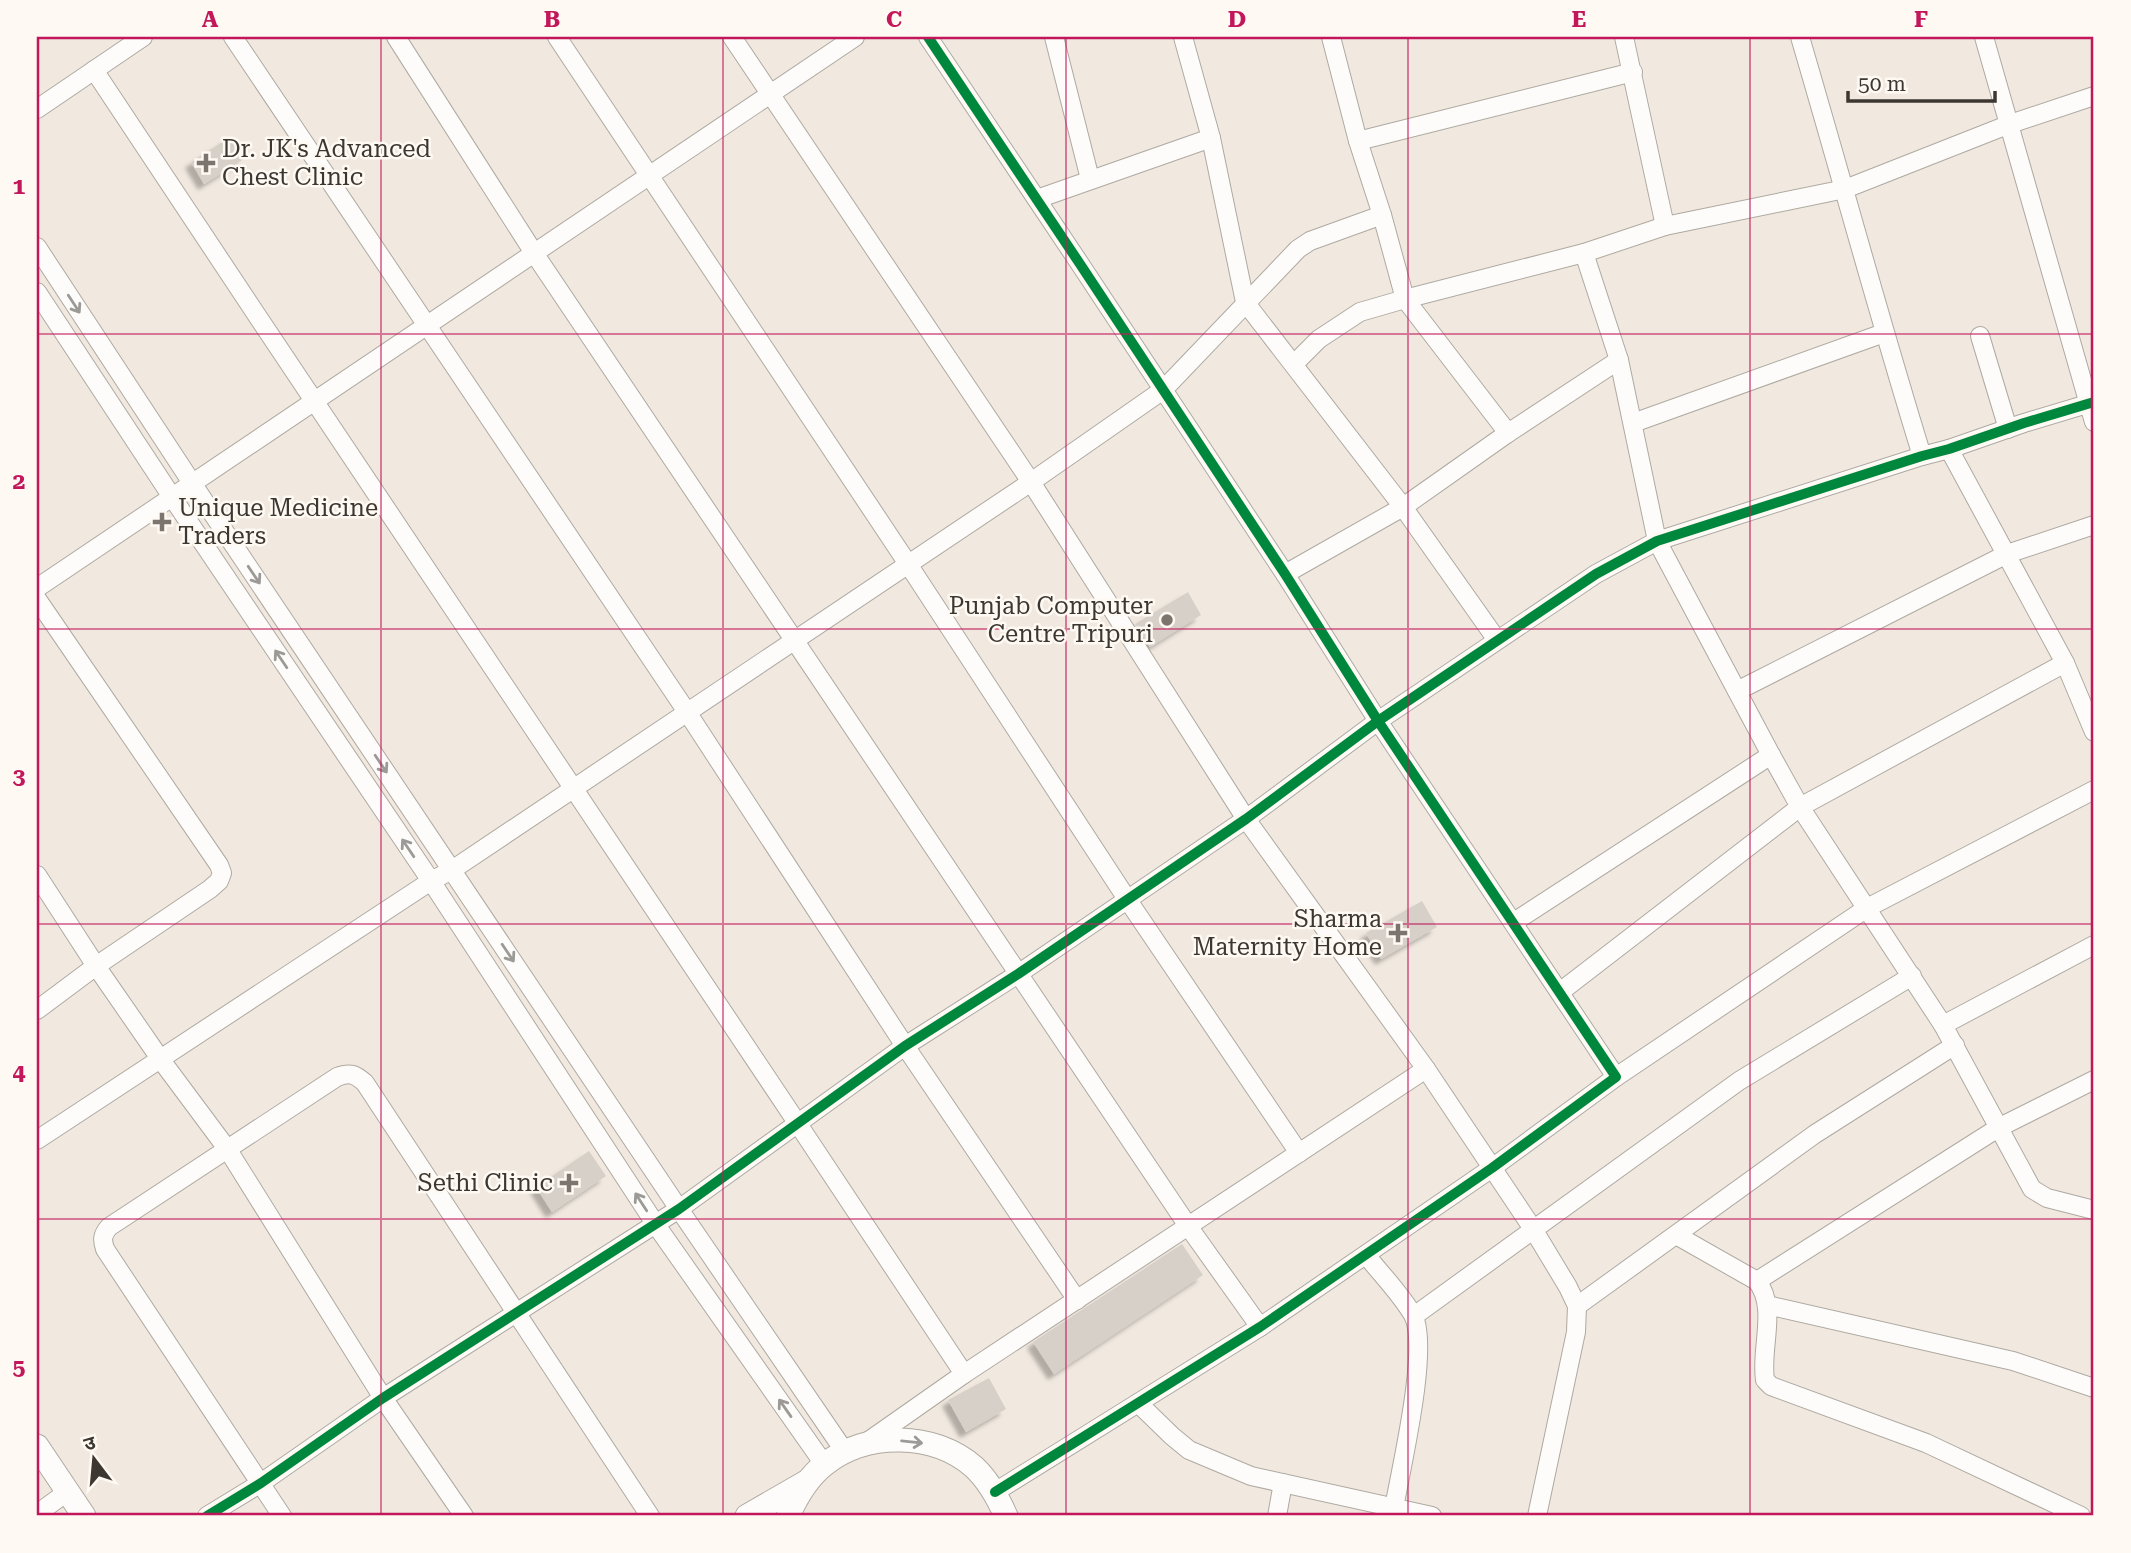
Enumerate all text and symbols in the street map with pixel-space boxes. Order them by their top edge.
text: A [202,6,219,33]
text: B [544,6,560,33]
text: C [886,6,902,33]
text: D [1228,6,1246,33]
text: E [1572,6,1586,33]
text: F [1914,6,1928,33]
scale bar [1848,60,1994,104]
text: 50 m [1858,72,1906,96]
place label: Dr. JK's Advanced Chest Clinic [222,135,431,191]
marker: Dr. JK's Advanced Chest Clinic [196,153,216,173]
text: 1 [13,173,26,200]
one-way arrow [67,294,81,313]
text: 2 [13,468,25,495]
place label: Unique Medicine Traders [178,494,378,550]
marker: Unique Medicine Traders [152,512,172,532]
one-way arrow [247,565,261,584]
place label: Punjab Computer Centre Tripuri [949,592,1153,648]
marker: Punjab Computer Centre Tripuri [1159,612,1175,628]
one-way arrow [274,650,288,669]
one-way arrow [374,754,388,773]
text: 3 [13,763,26,790]
one-way arrow [401,839,416,858]
place label: Sharma Maternity Home [1193,905,1382,961]
marker: Sharma Maternity Home [1388,923,1408,943]
one-way arrow [501,943,515,962]
text: 4 [13,1059,26,1086]
place label: Sethi Clinic [417,1169,553,1197]
marker: Sethi Clinic [559,1173,579,1193]
one-way arrow [634,1193,648,1212]
text: 5 [13,1354,26,1381]
one-way arrow [778,1399,792,1418]
north arrow [60,1424,130,1494]
text: उ [81,1430,99,1456]
one-way arrow [900,1435,923,1448]

